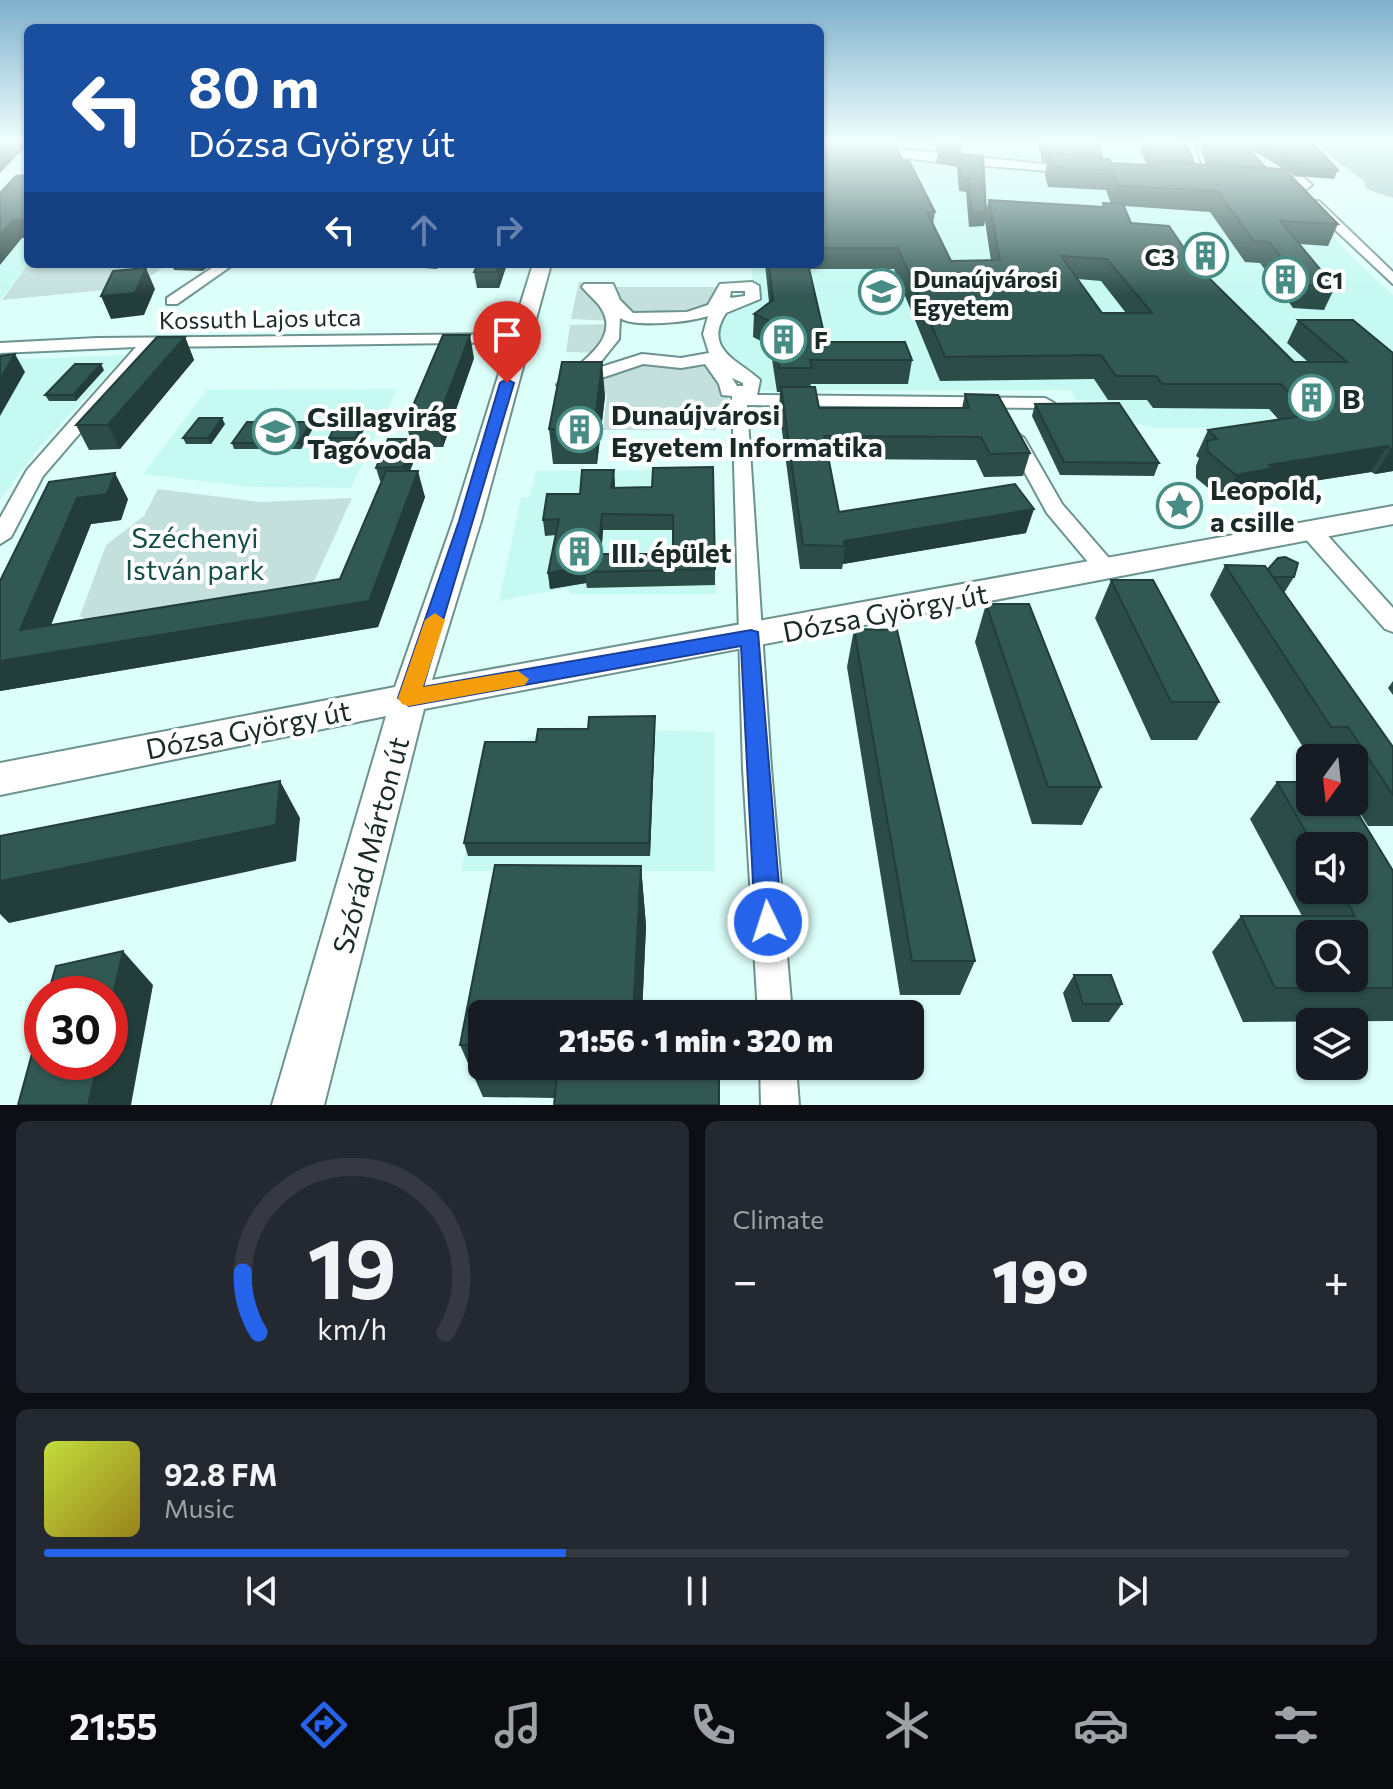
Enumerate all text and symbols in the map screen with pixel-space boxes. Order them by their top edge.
text: 80 m [188,51,319,120]
icon: left [56,56,160,160]
text: Dózsa György út [188,120,455,164]
icon: left [318,208,362,252]
icon: ahead [402,208,446,252]
icon: right [486,208,530,252]
building icon: C3 [1182,232,1230,280]
place label: C3 [1145,242,1175,271]
building icon: C1 [1261,255,1309,303]
place label: Dunaújvárosi Egyetem [913,264,1058,321]
place label: C1 [1316,265,1343,294]
school or university icon: Dunaújvárosi Egyetem [858,268,906,316]
pin [473,301,541,383]
street label: Kossuth Lajos utca [159,302,361,334]
icon: arrive [485,313,529,357]
building icon: F [759,315,807,363]
place label: F [814,325,828,354]
building icon: B [1287,374,1335,422]
place label: B [1342,381,1361,415]
place label: Dunaújvárosi Egyetem Informatika [611,397,883,463]
place label: Csillagvirág Tagóvoda [307,399,457,465]
building icon: Dunaújvárosi Egyetem Informatika [556,406,604,454]
school or university icon: Csillagvirág Tagóvoda [252,408,300,456]
place label: Leopold, a csille [1210,472,1322,538]
place icon: Leopold, a csille [1155,481,1203,529]
park label: Széchenyi István park [125,520,265,586]
building icon: III. épület [556,528,604,576]
place label: III. épület [611,535,732,569]
street label: Dózsa György út [780,575,990,649]
street label: Dózsa György út [143,692,353,766]
street label: Szórád Márton út [325,733,415,957]
north arrow [1296,744,1368,816]
map controls [1296,744,1368,1080]
button: sound [1296,832,1368,904]
position arrow [726,880,810,964]
button: search [1296,920,1368,992]
speed limit sign: 30 [24,976,128,1080]
button: layers [1296,1008,1368,1080]
text: 21:56 · 1 min · 320 m [559,1021,833,1058]
text: Climate [733,1203,824,1234]
text: 19 [308,1214,397,1316]
text: 19° [992,1242,1088,1315]
text: − [733,1252,758,1306]
text: + [1323,1252,1349,1306]
text: km/h [317,1311,387,1346]
text: 92.8 FM [164,1455,277,1492]
text: Music [164,1492,235,1523]
icon: previous [240,1569,284,1613]
icon: pause [675,1569,719,1613]
icon: next [1110,1569,1154,1613]
icon: directions [296,1697,352,1753]
icon: music [490,1697,546,1753]
icon: phone [685,1697,741,1753]
icon: climate [879,1697,935,1753]
icon: car [1073,1697,1129,1753]
icon: filters [1268,1697,1324,1753]
text: 21:55 [69,1703,157,1747]

